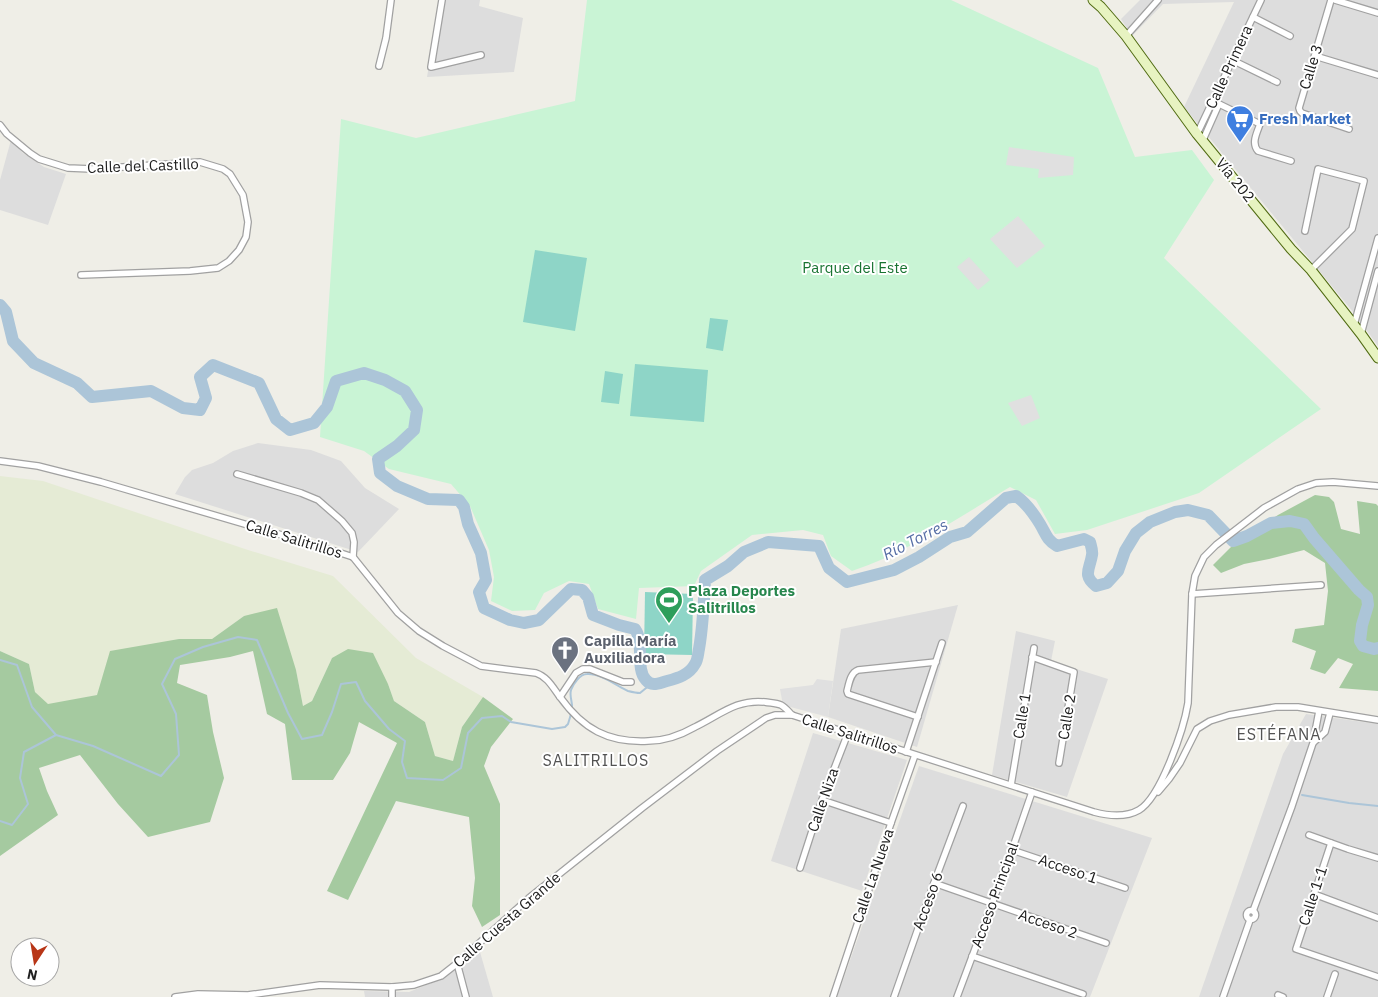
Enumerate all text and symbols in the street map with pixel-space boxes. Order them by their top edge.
street label: Calle Primera [1201,22,1256,112]
street label: Calle 3 [1295,42,1326,92]
supermarket icon: Fresh Market [1225,104,1255,143]
place label: Fresh Market [1259,109,1351,128]
street label: Calle del Castillo [87,154,199,177]
street label: Vía 202 [1212,154,1259,206]
park label: Parque del Este [802,258,908,277]
water label: Río Torres [879,514,951,564]
street label: Calle Salitrillos [244,515,345,562]
place label: Plaza Deportes Salitrillos [688,581,795,617]
sports icon: Plaza Deportes Salitrillos [654,585,684,624]
place label: Capilla María Auxiliadora [584,631,677,667]
church icon: Capilla María Auxiliadora [550,635,580,674]
street label: Calle 1 [1009,692,1035,740]
street label: Calle 2 [1054,693,1080,741]
street label: Calle Salitrillos [800,709,901,758]
district label: ESTÉFANA [1237,723,1321,744]
district label: SALITRILLOS [543,750,649,770]
street label: Calle Niza [803,765,842,834]
street label: Calle La Nueva [847,826,898,926]
street label: Acceso Principal [967,840,1022,950]
street label: Acceso 1 [1036,850,1100,887]
street label: Calle 1-1 [1294,864,1331,928]
street label: Calle Cuesta Grande [449,868,564,972]
street label: Acceso 6 [908,869,947,933]
street label: Acceso 2 [1016,905,1080,942]
north arrow [10,937,60,987]
text: N [25,965,39,985]

